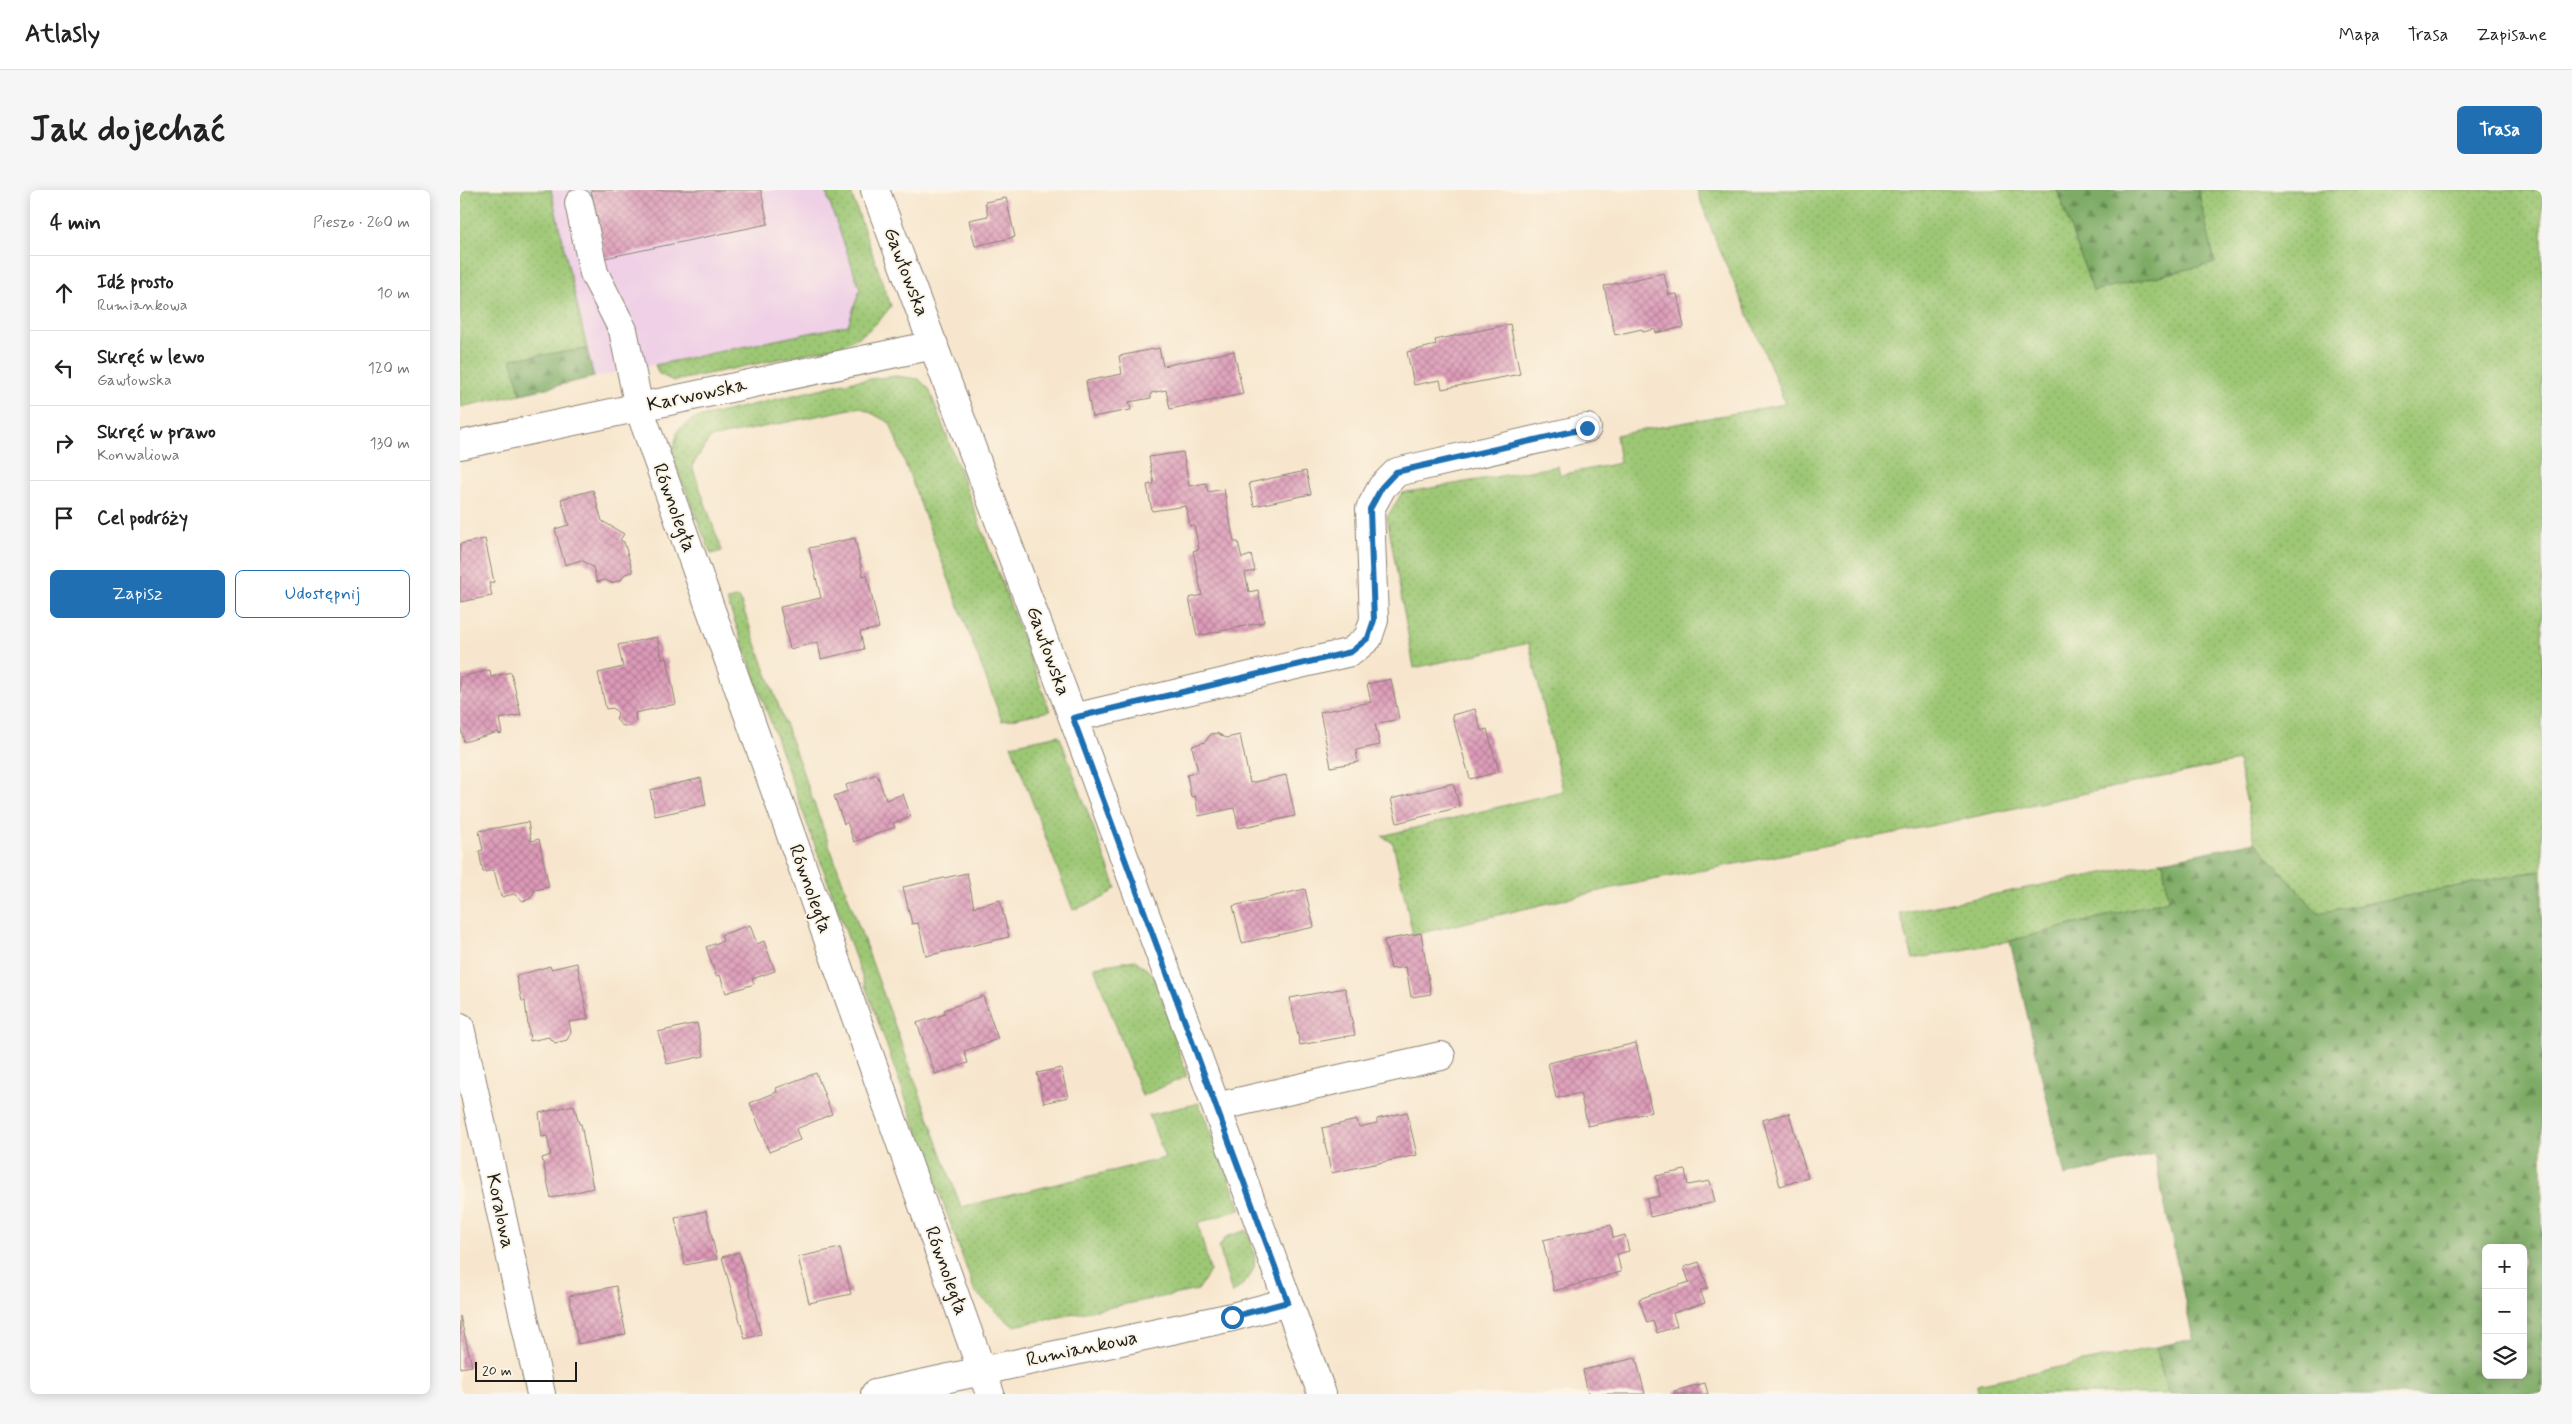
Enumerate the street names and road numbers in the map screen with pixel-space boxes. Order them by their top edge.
street label: Gawłowska [877,223,935,321]
street label: Karwowska [645,371,750,419]
street label: Równoległa [645,460,703,556]
street label: Gawłowska [1019,602,1077,700]
street label: Równoległa [781,841,839,937]
street label: Koralowa [479,1171,521,1251]
street label: Równoległa [917,1223,975,1319]
street label: Rumiankowa [1024,1324,1140,1374]

